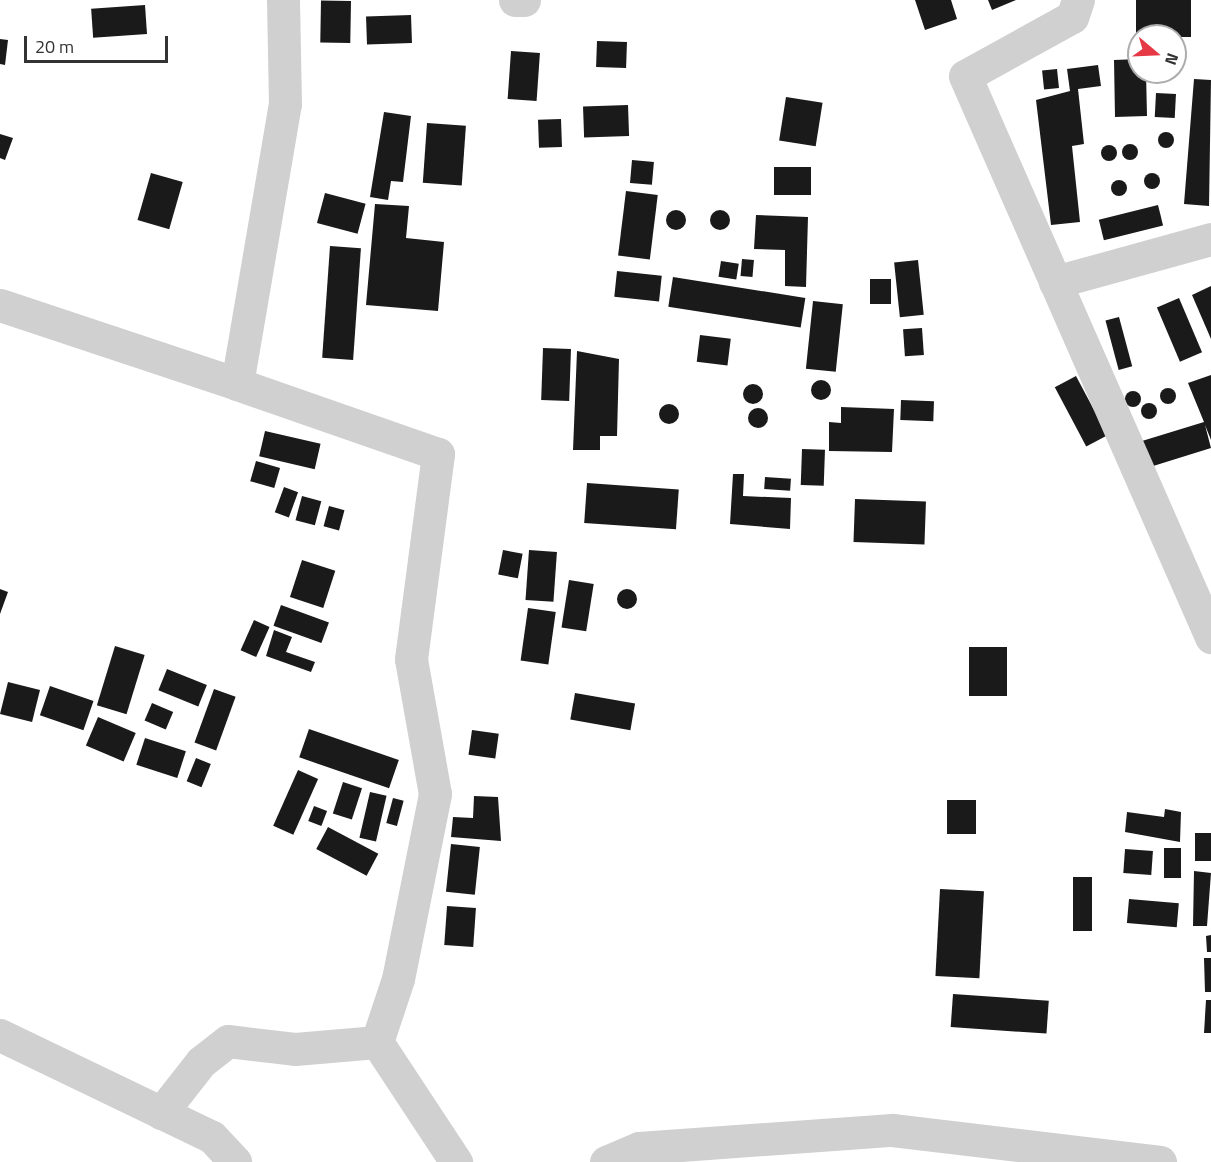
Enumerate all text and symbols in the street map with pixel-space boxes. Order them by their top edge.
scale bar [27,24,171,62]
north arrow [1127,24,1187,84]
text: 20 m [35,33,74,60]
text: N [1159,50,1185,68]

